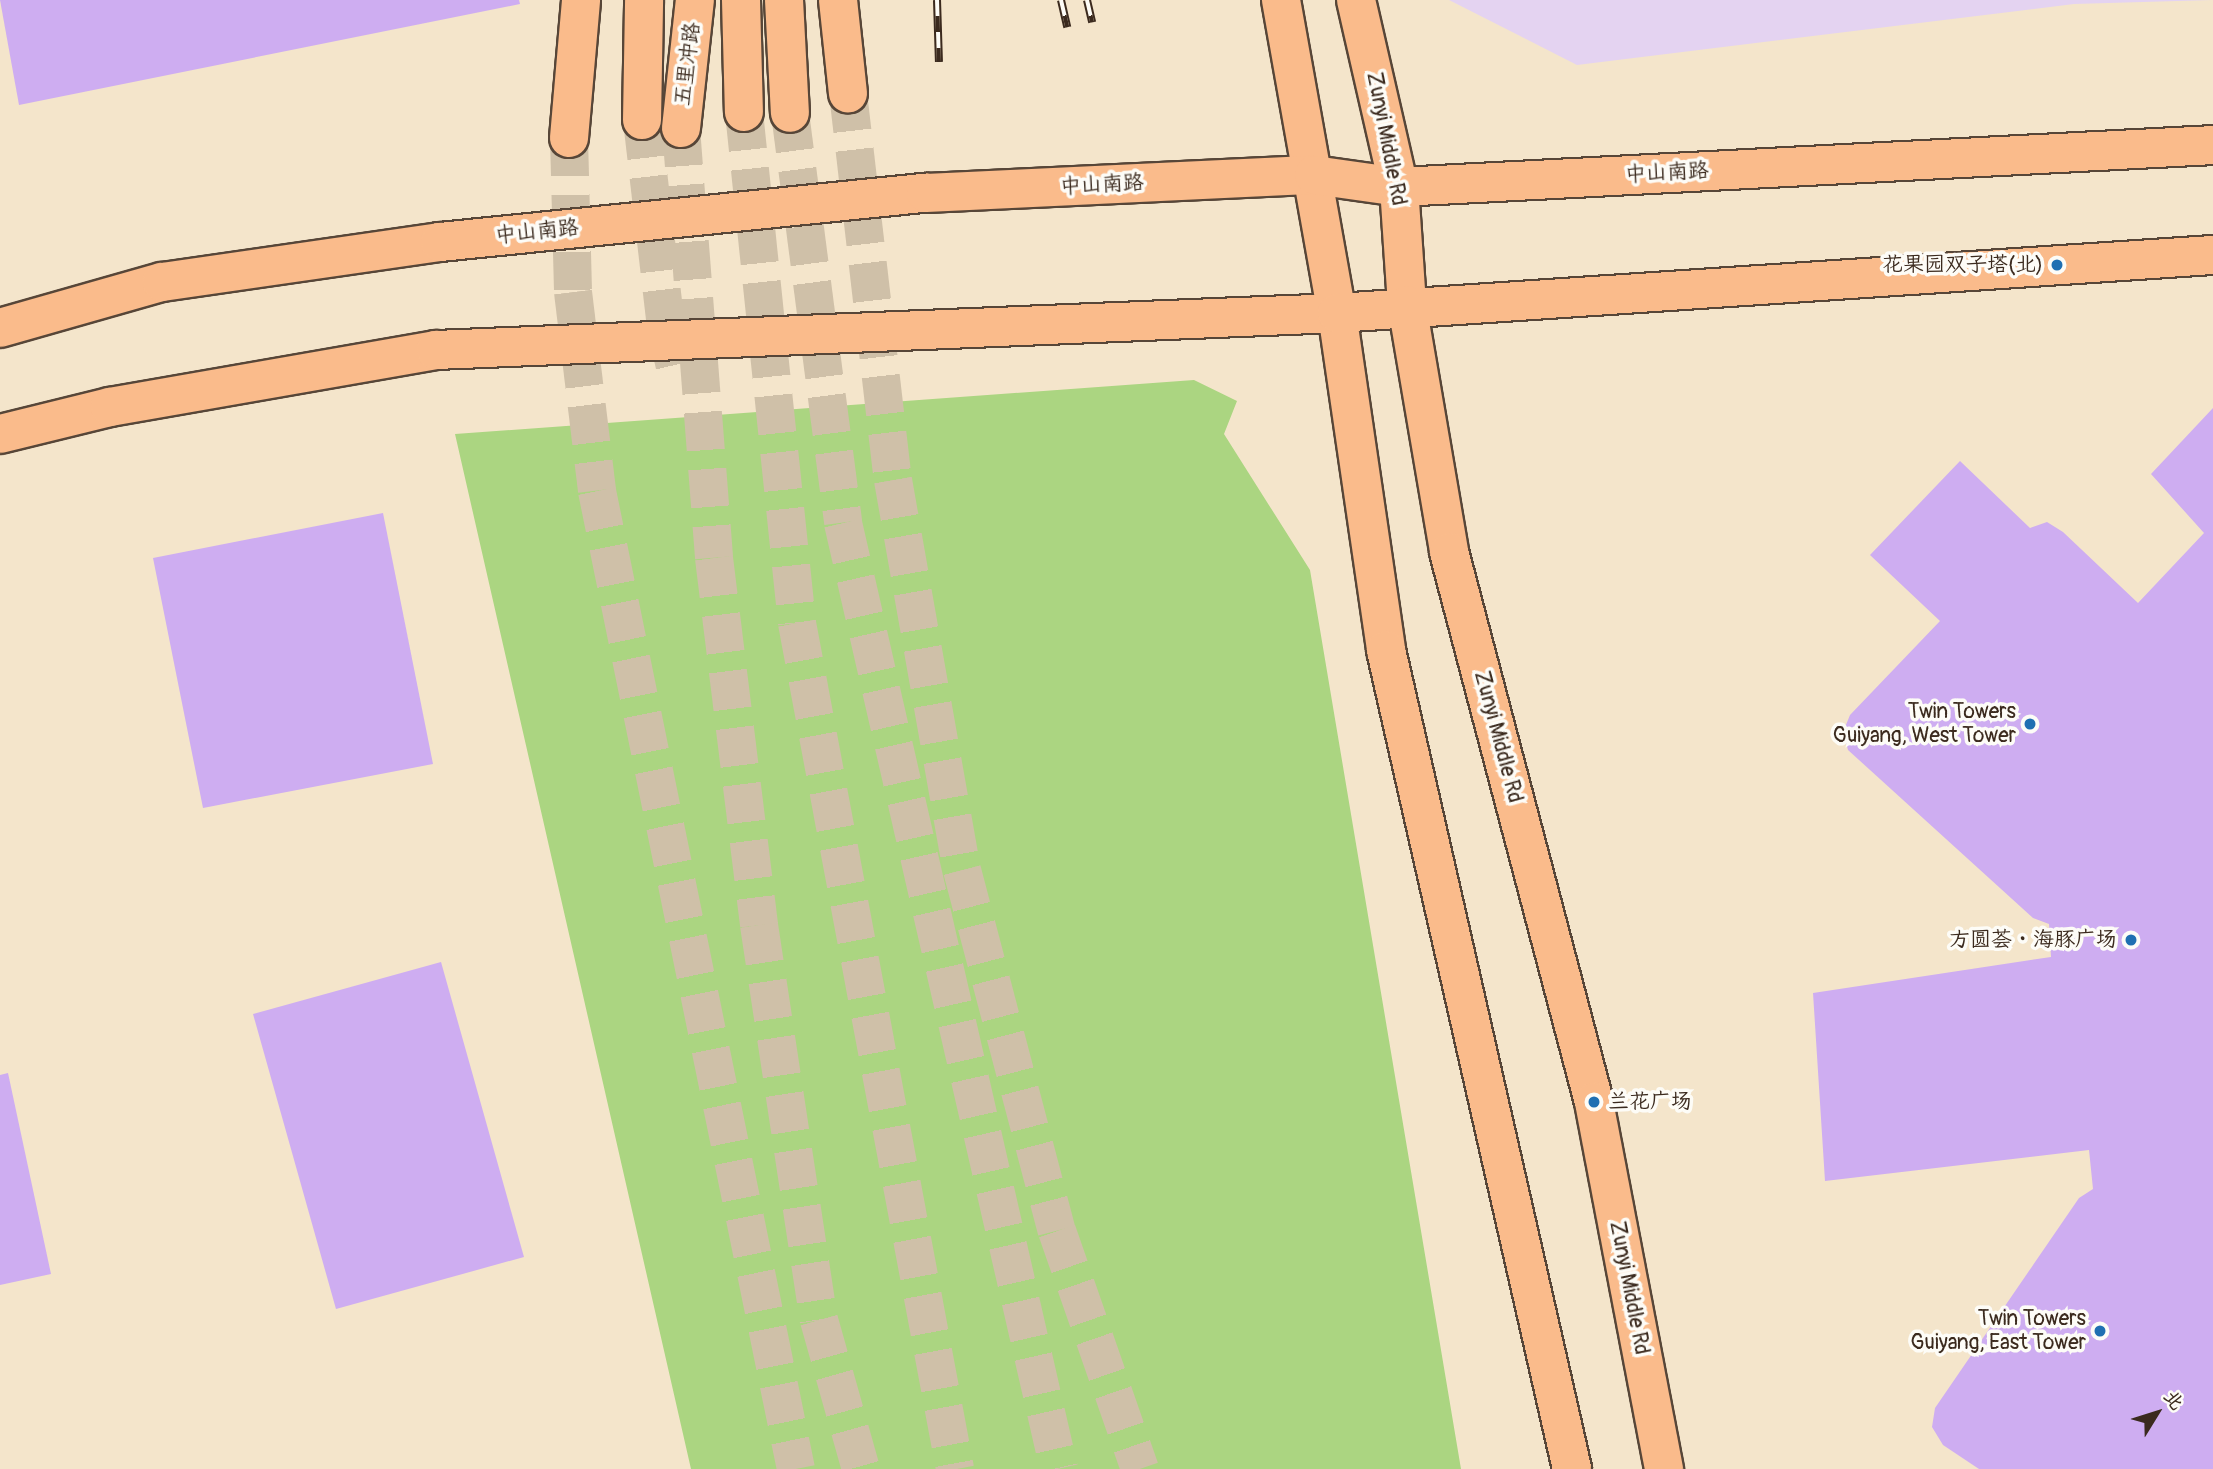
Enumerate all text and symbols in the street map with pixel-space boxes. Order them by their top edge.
street label: 五里冲路 [670,21,706,107]
street label: Zunyi Middle Rd [1361,70,1411,208]
street label: 中山南路 [1624,158,1710,188]
street label: 中山南路 [1059,170,1145,200]
street label: 中山南路 [494,215,580,249]
place label: 花果园双子塔(北) [1882,252,2043,278]
marker: 花果园双子塔(北) [2049,257,2065,273]
street label: Zunyi Middle Rd [1468,668,1528,806]
place label: Twin Towers Guiyang, West Tower [1833,699,2016,749]
marker: Twin Towers Guiyang, West Tower [2022,716,2038,732]
place label: 方圆荟・海豚广场 [1949,927,2117,953]
marker: 方圆荟・海豚广场 [2123,932,2139,948]
place label: 兰花广场 [1608,1089,1692,1115]
marker: 兰花广场 [1586,1094,1602,1110]
street label: Zunyi Middle Rd [1604,1219,1654,1357]
place label: Twin Towers Guiyang, East Tower [1910,1306,2086,1356]
marker: Twin Towers Guiyang, East Tower [2092,1323,2108,1339]
north arrow [2122,1378,2192,1448]
text: 北 [2158,1385,2189,1415]

